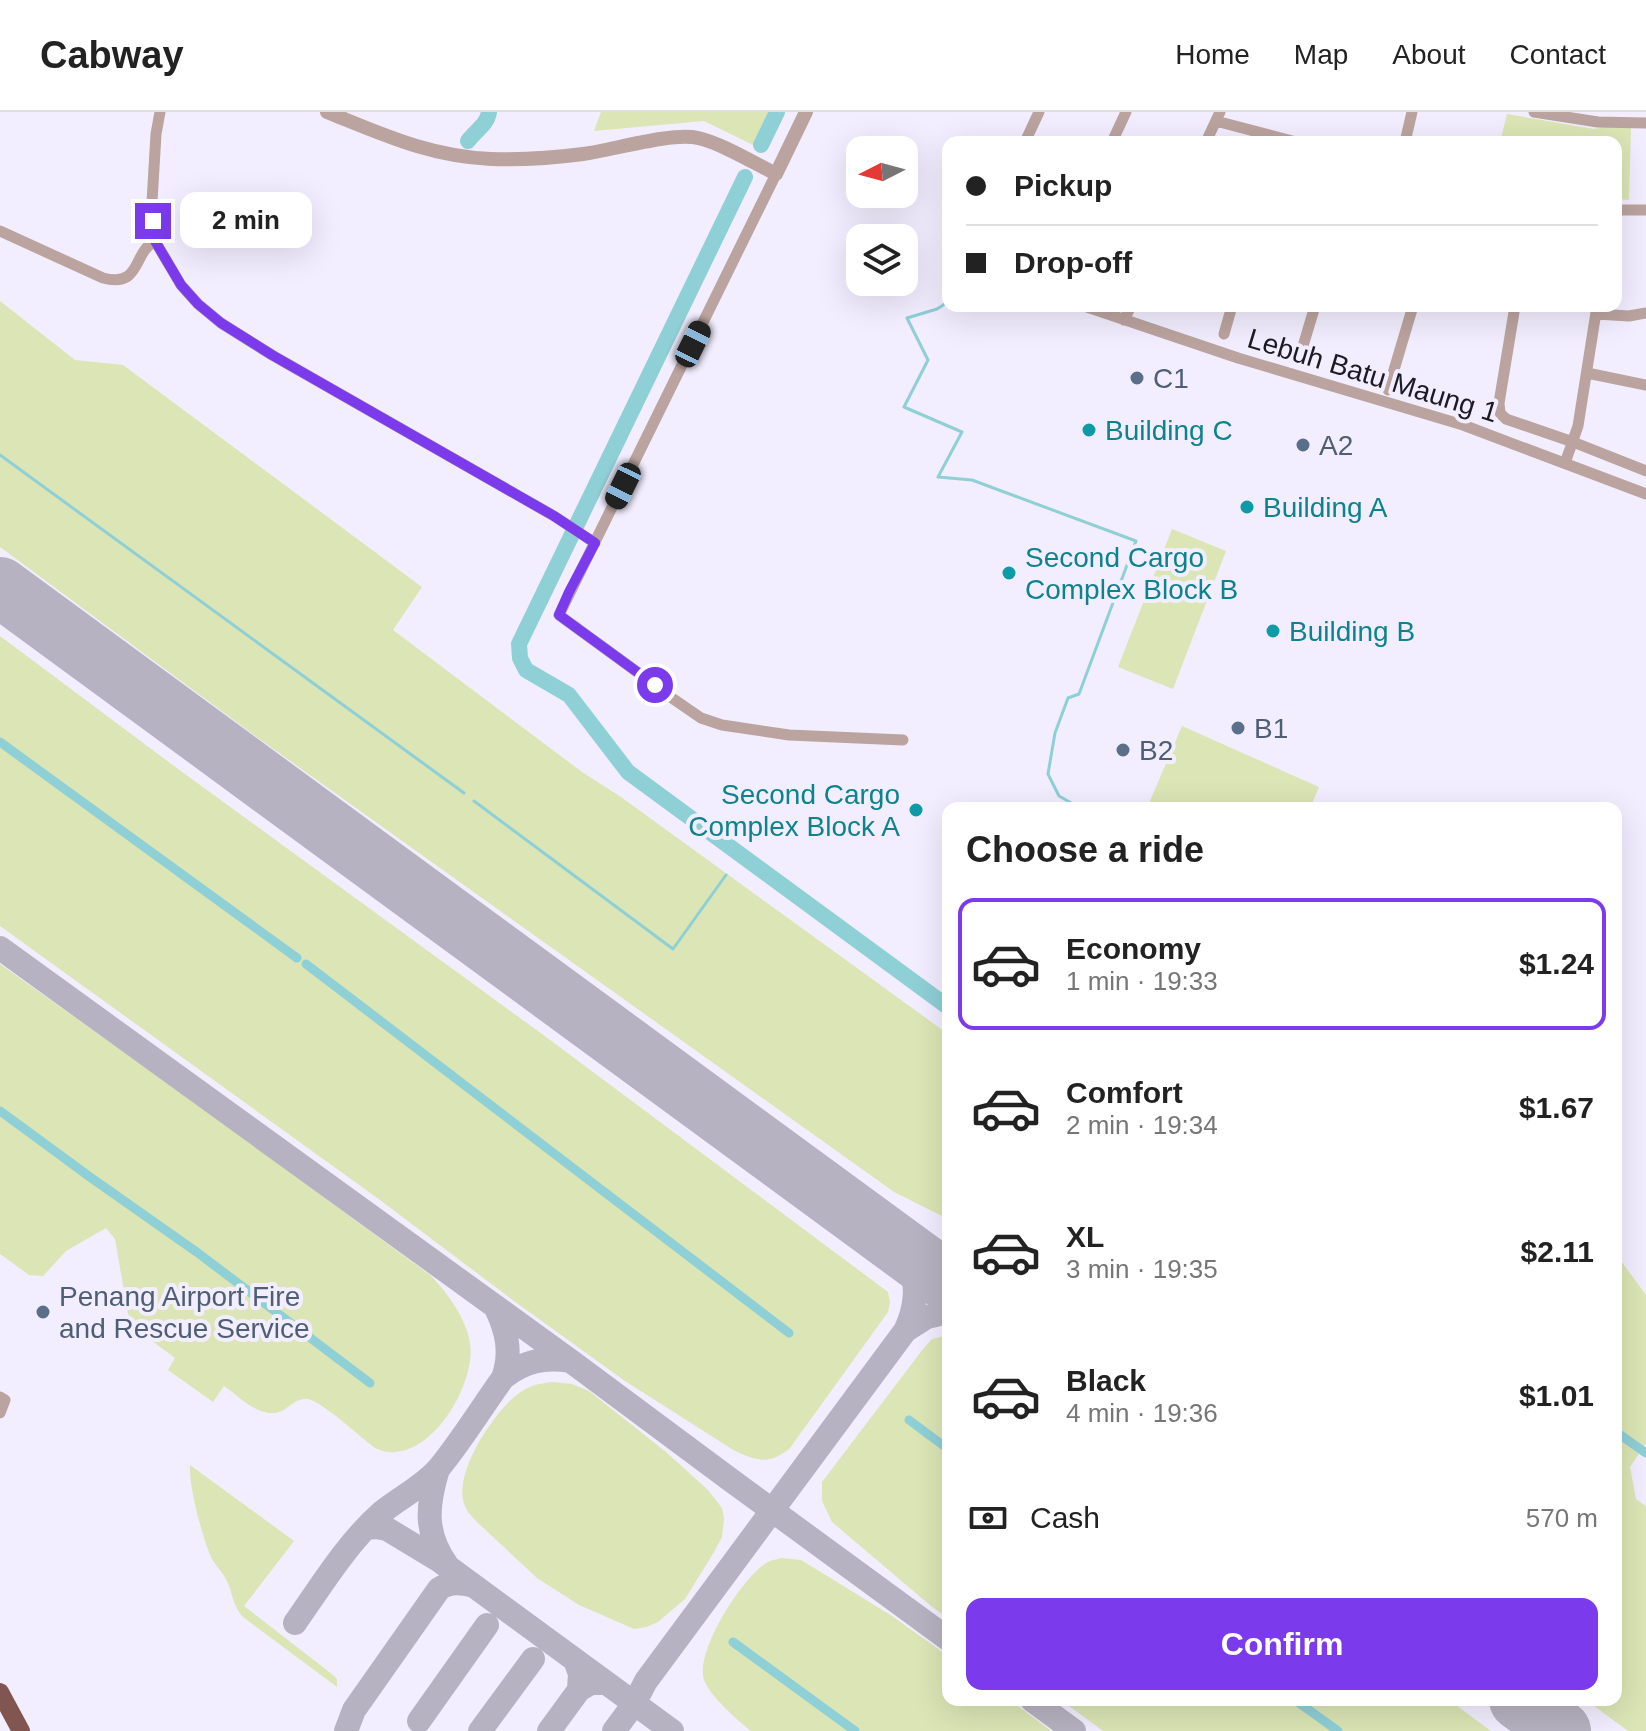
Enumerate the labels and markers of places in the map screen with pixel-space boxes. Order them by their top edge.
place label: C1 [1153,363,1189,394]
marker: C1 [1128,369,1146,387]
place label: Building C [1105,415,1233,446]
marker: Building C [1080,421,1098,439]
place label: A2 [1319,430,1353,461]
marker: A2 [1294,436,1312,454]
place label: Building A [1263,492,1388,523]
marker: Building A [1238,498,1256,516]
place label: Second Cargo Complex Block B [1025,542,1238,605]
marker: Second Cargo Complex Block B [1000,564,1018,582]
place label: Building B [1289,616,1415,647]
marker: Building B [1264,622,1282,640]
place label: B1 [1254,713,1288,744]
marker: B1 [1229,719,1247,737]
place label: B2 [1139,735,1173,766]
marker: B2 [1114,741,1132,759]
place label: Second Cargo Complex Block A [688,779,900,842]
marker: Second Cargo Complex Block A [907,801,925,819]
place label: Penang Airport Fire and Rescue Service [59,1281,310,1344]
marker: Penang Airport Fire and Rescue Service [34,1303,52,1321]

